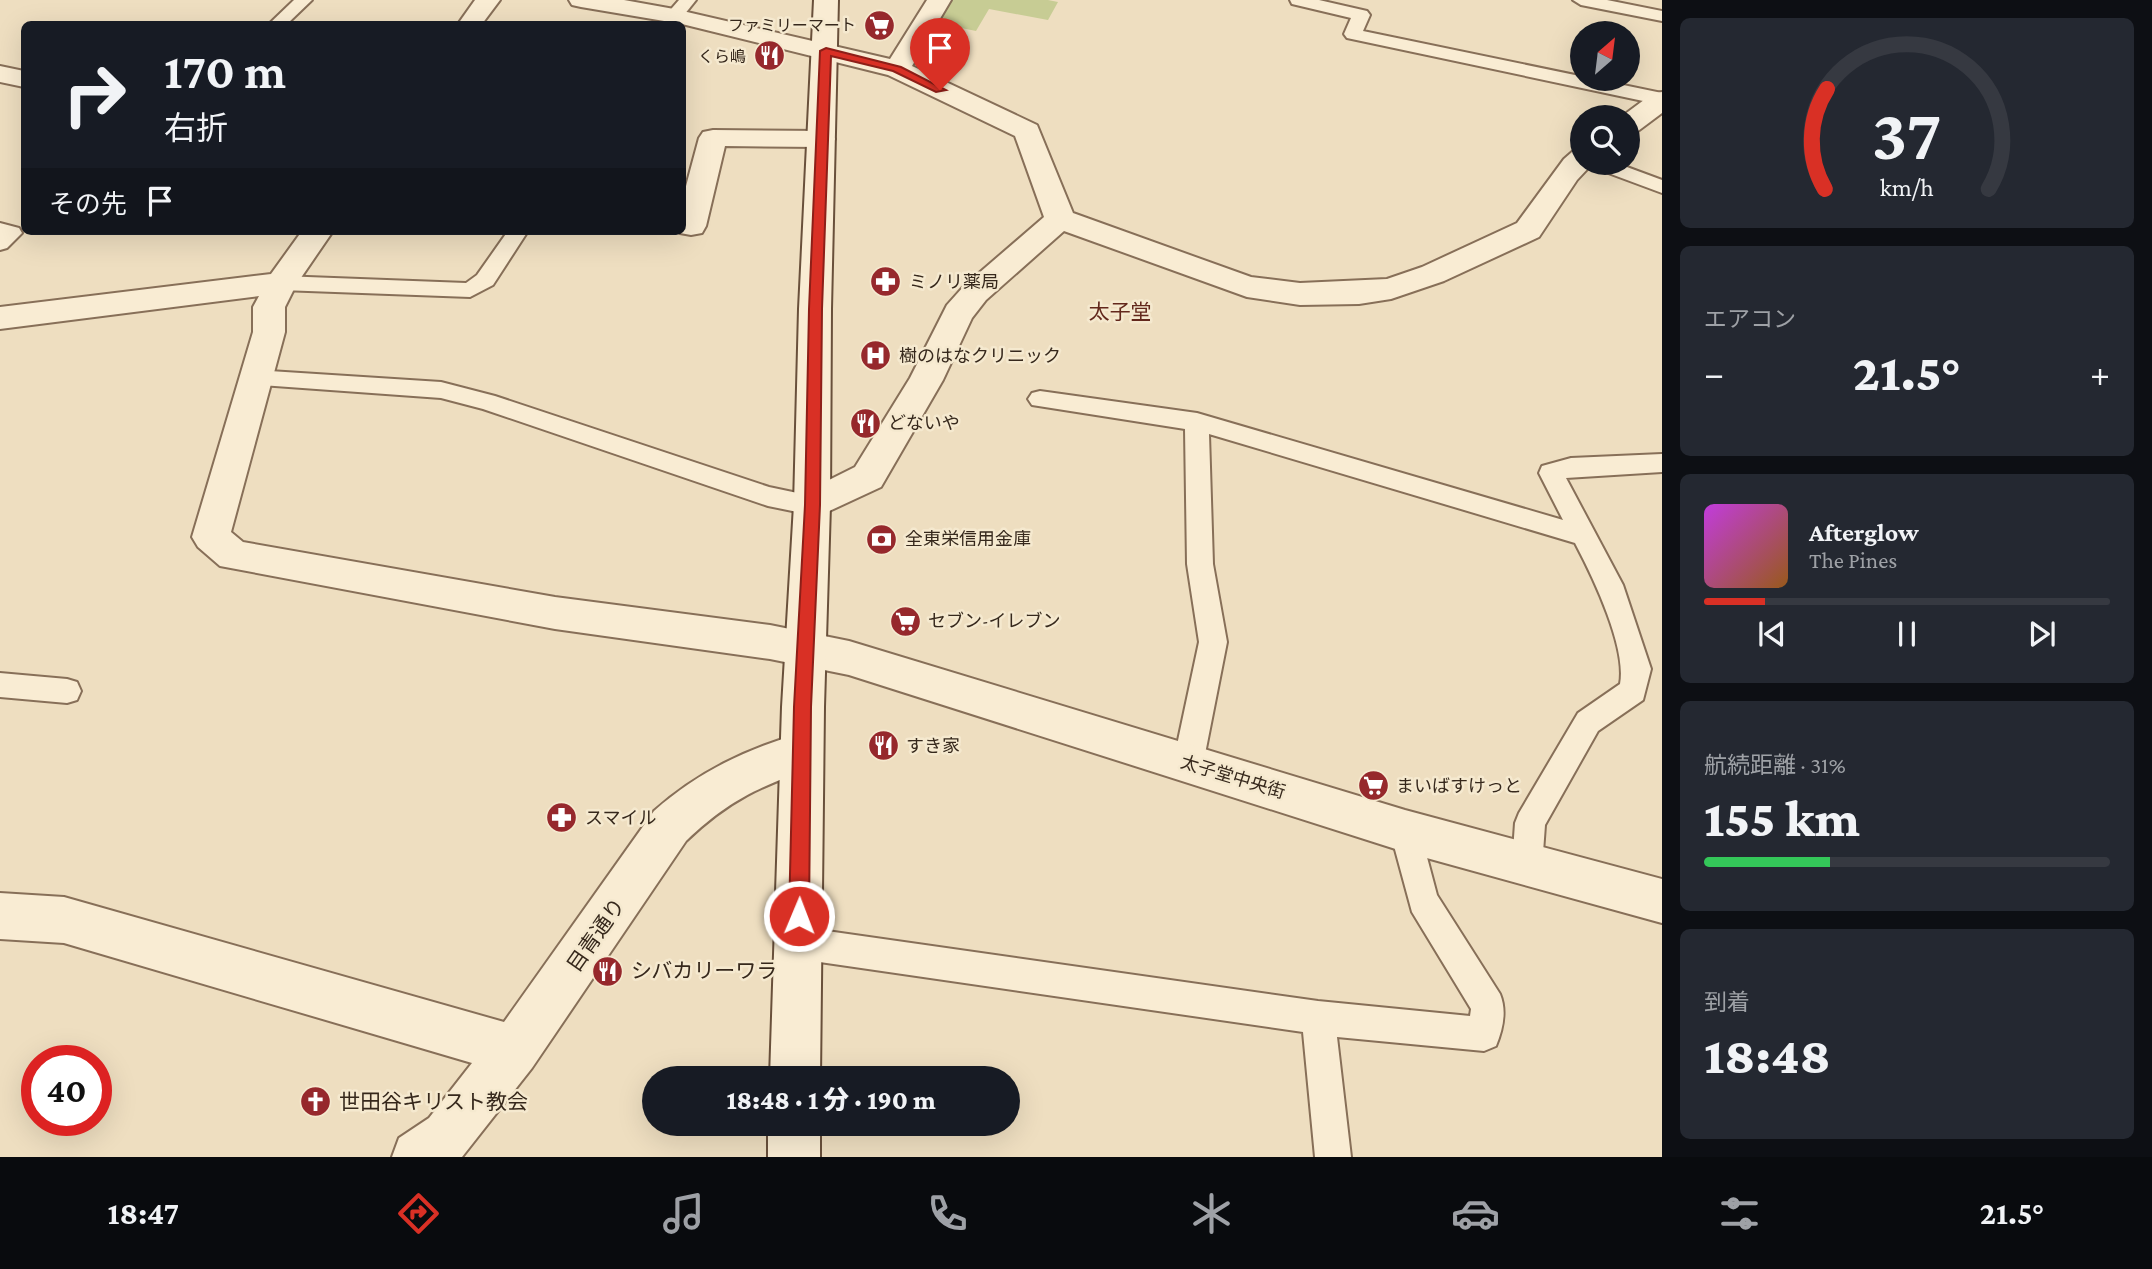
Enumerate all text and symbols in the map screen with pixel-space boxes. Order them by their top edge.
supermarket icon: ファミリーマート [862,8,896,42]
place label: ファミリーマート [728,17,856,34]
pin [910,18,970,90]
north arrow [1570,21,1640,91]
map controls [1570,21,1640,175]
icon: arrive [921,29,959,67]
restaurant icon: くら嶋 [752,39,786,73]
text: 170 m [164,44,286,99]
place label: くら嶋 [698,48,746,65]
icon: right [49,49,140,140]
text: 37 [1872,94,1942,175]
button: search [1570,105,1640,175]
text: 右折 [164,110,228,146]
text: km/h [1880,174,1934,201]
icon: arrive [141,182,179,220]
text: その先 [49,190,127,219]
pharmacy icon: ミノリ薬局 [869,265,903,299]
place label: ミノリ薬局 [909,272,999,292]
district label: 太子堂 [1089,300,1152,324]
text: エアコン [1704,306,1796,332]
hospital icon: 樹のはなクリニック [859,339,893,373]
text: 21.5° [1853,343,1961,401]
place label: 樹のはなクリニック [899,346,1061,366]
text: − [1704,352,1724,394]
text: + [2090,352,2110,394]
restaurant icon: どないや [848,406,882,440]
place label: どないや [888,413,960,433]
text: Afterglow [1809,518,1919,547]
bank icon: 全東栄信用金庫 [865,522,899,556]
place label: 全東栄信用金庫 [905,529,1031,549]
text: The Pines [1809,547,1897,573]
supermarket icon: セブン-イレブン [888,604,922,638]
place label: セブン-イレブン [928,611,1061,631]
icon: previous [1753,615,1791,653]
icon: pause [1888,615,1926,653]
icon: next [2023,615,2061,653]
restaurant icon: すき家 [866,729,900,763]
place label: すき家 [906,736,960,756]
street label: 太子堂中央街 [1178,752,1288,802]
text: 航続距離 · 31% [1704,752,1846,778]
supermarket icon: まいばすけっと [1356,769,1390,803]
place label: まいばすけっと [1396,776,1522,796]
text: 155 km [1704,789,1860,847]
pharmacy icon: スマイル [545,801,579,835]
place label: スマイル [585,808,656,828]
position arrow [762,879,836,953]
street label: 目青通り [562,894,630,976]
restaurant icon: シバカリーワラ [591,954,625,988]
place label: シバカリーワラ [631,959,777,983]
text: 到着 [1704,989,1750,1015]
text: 18:48 [1704,1026,1831,1084]
speed limit sign: 40 [21,1045,112,1136]
church icon: 世田谷キリスト教会 [299,1085,333,1119]
text: 18:48 · 1 分 · 190 m [726,1086,936,1115]
place label: 世田谷キリスト教会 [339,1090,528,1114]
icon: directions [394,1189,443,1238]
icon: music [659,1189,708,1238]
icon: phone [923,1189,972,1238]
icon: climate [1187,1189,1236,1238]
icon: car [1451,1189,1500,1238]
icon: filters [1715,1189,1764,1238]
text: 18:47 [108,1195,179,1231]
text: 21.5° [1980,1195,2044,1231]

